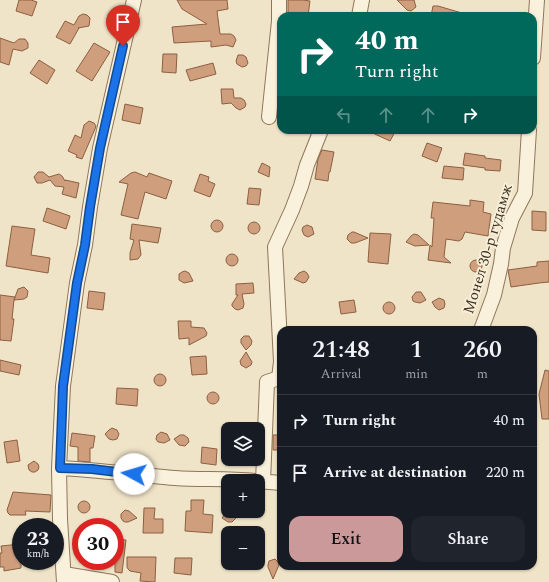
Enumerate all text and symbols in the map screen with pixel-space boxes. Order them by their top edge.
pin [106,5,140,46]
icon: arrive [112,11,134,33]
text: 40 m [355,19,419,62]
icon: right [289,28,341,80]
text: Turn right [355,58,438,85]
icon: left [333,104,355,126]
icon: ahead [375,104,397,126]
icon: ahead [417,104,439,126]
icon: right [459,104,481,126]
street label: Монел 30-р гудамж [457,181,519,317]
text: 21:48 [312,332,370,368]
text: 1 [410,332,423,368]
text: 260 [463,332,502,368]
text: Arrival [321,364,361,384]
text: min [405,364,428,384]
text: m [477,364,488,384]
text: Turn right [323,409,396,432]
text: 40 m [493,409,525,432]
icon: right [289,410,311,432]
map controls [221,422,265,570]
button: layers [221,422,265,466]
position arrow [113,453,155,495]
text: Arrive at destination [323,461,467,484]
text: 220 m [486,461,525,484]
icon: arrive [289,462,311,484]
button: + [221,474,265,518]
button: Exit [289,516,403,562]
button: Share [411,516,525,562]
speed limit sign: 30 [72,518,124,570]
text: 23 [27,524,49,554]
button: − [221,526,265,570]
text: km/h [27,546,49,562]

